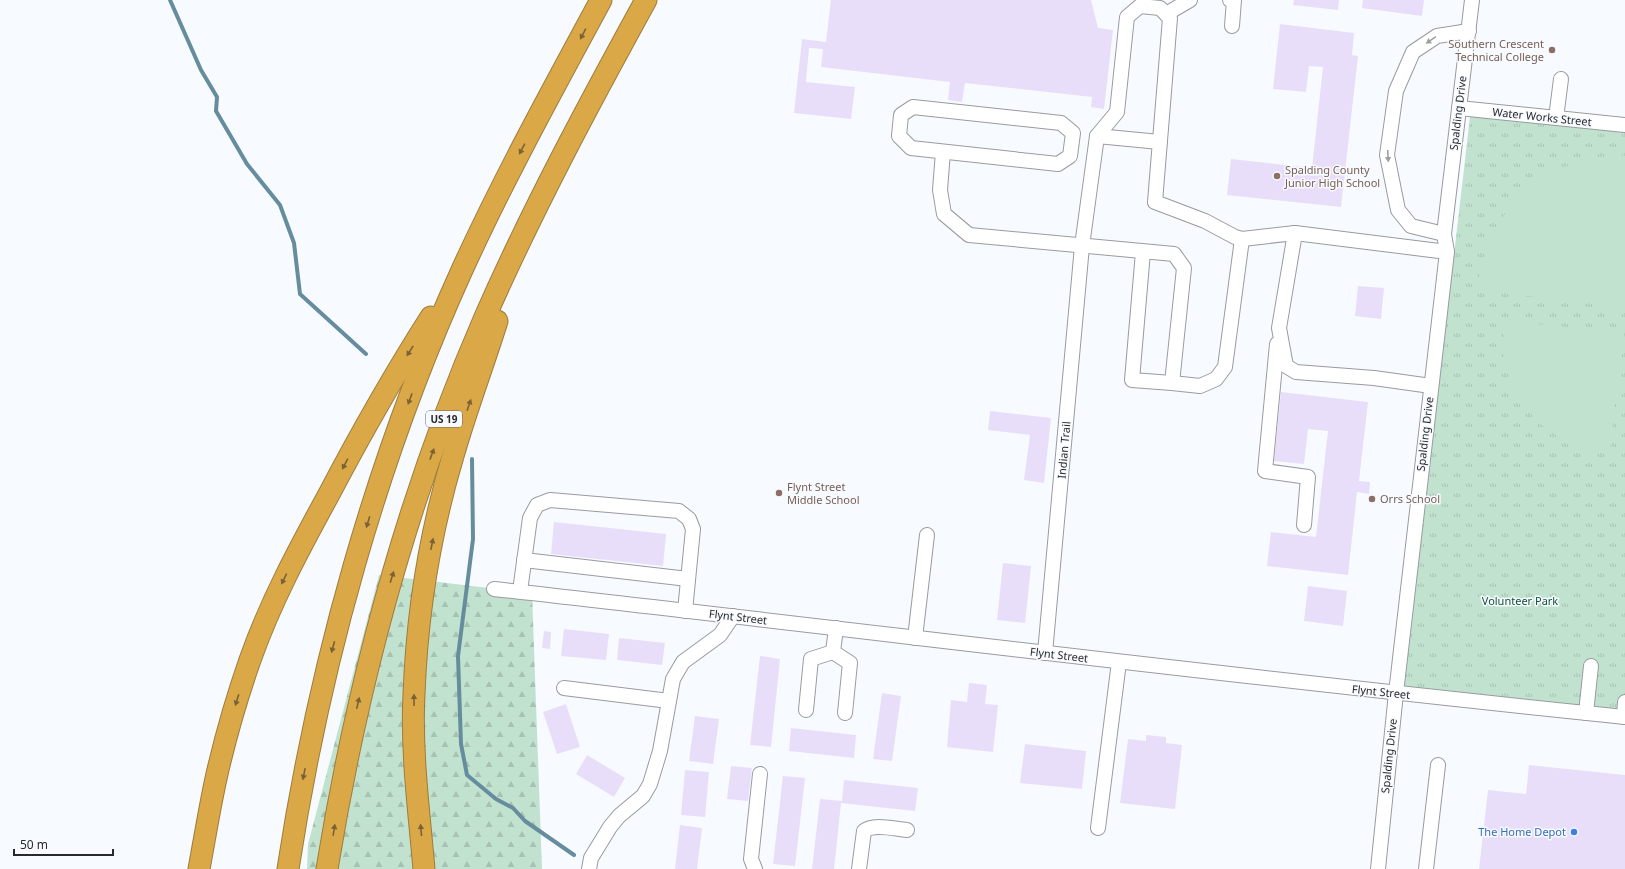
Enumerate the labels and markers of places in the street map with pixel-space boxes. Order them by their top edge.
place label: Southern Crescent Technical College [1448,36,1544,64]
marker: Southern Crescent Technical College [1547,45,1557,55]
place label: Spalding County Junior High School [1284,162,1380,190]
marker: Spalding County Junior High School [1272,171,1282,181]
place label: Flynt Street Middle School [787,479,860,507]
marker: Flynt Street Middle School [774,488,784,498]
place label: Orrs School [1380,491,1440,506]
marker: Orrs School [1367,494,1377,504]
place label: The Home Depot [1478,824,1566,839]
marker: The Home Depot [1569,827,1579,837]

